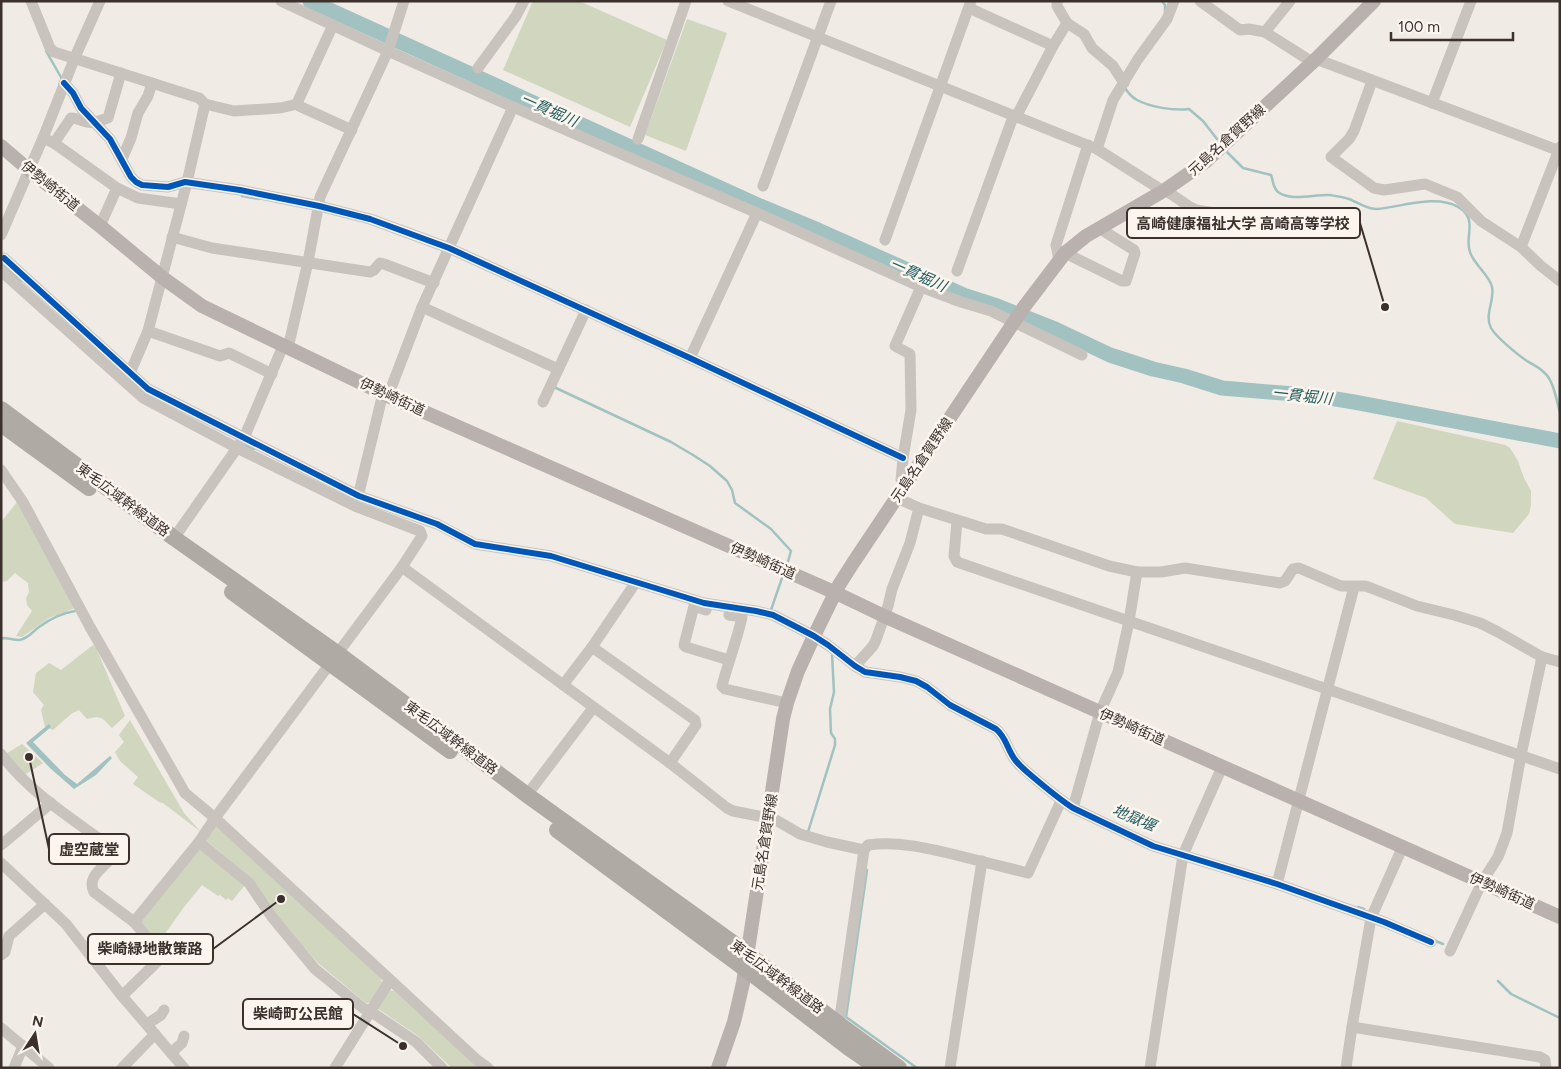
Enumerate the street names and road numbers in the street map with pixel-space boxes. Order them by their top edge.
street label: 元島名倉賀野線 [1185,101,1269,179]
street label: 伊勢崎街道 [17,157,83,215]
street label: 伊勢崎街道 [357,375,427,419]
street label: 元島名倉賀野線 [888,415,956,505]
street label: 東毛広域幹線道路 [73,460,173,540]
street label: 伊勢崎街道 [728,539,798,583]
street label: 東毛広域幹線道路 [401,698,501,778]
street label: 伊勢崎街道 [1097,705,1167,749]
street label: 元島名倉賀野線 [749,792,781,892]
street label: 伊勢崎街道 [1467,869,1537,913]
street label: 東毛広域幹線道路 [727,937,827,1017]

